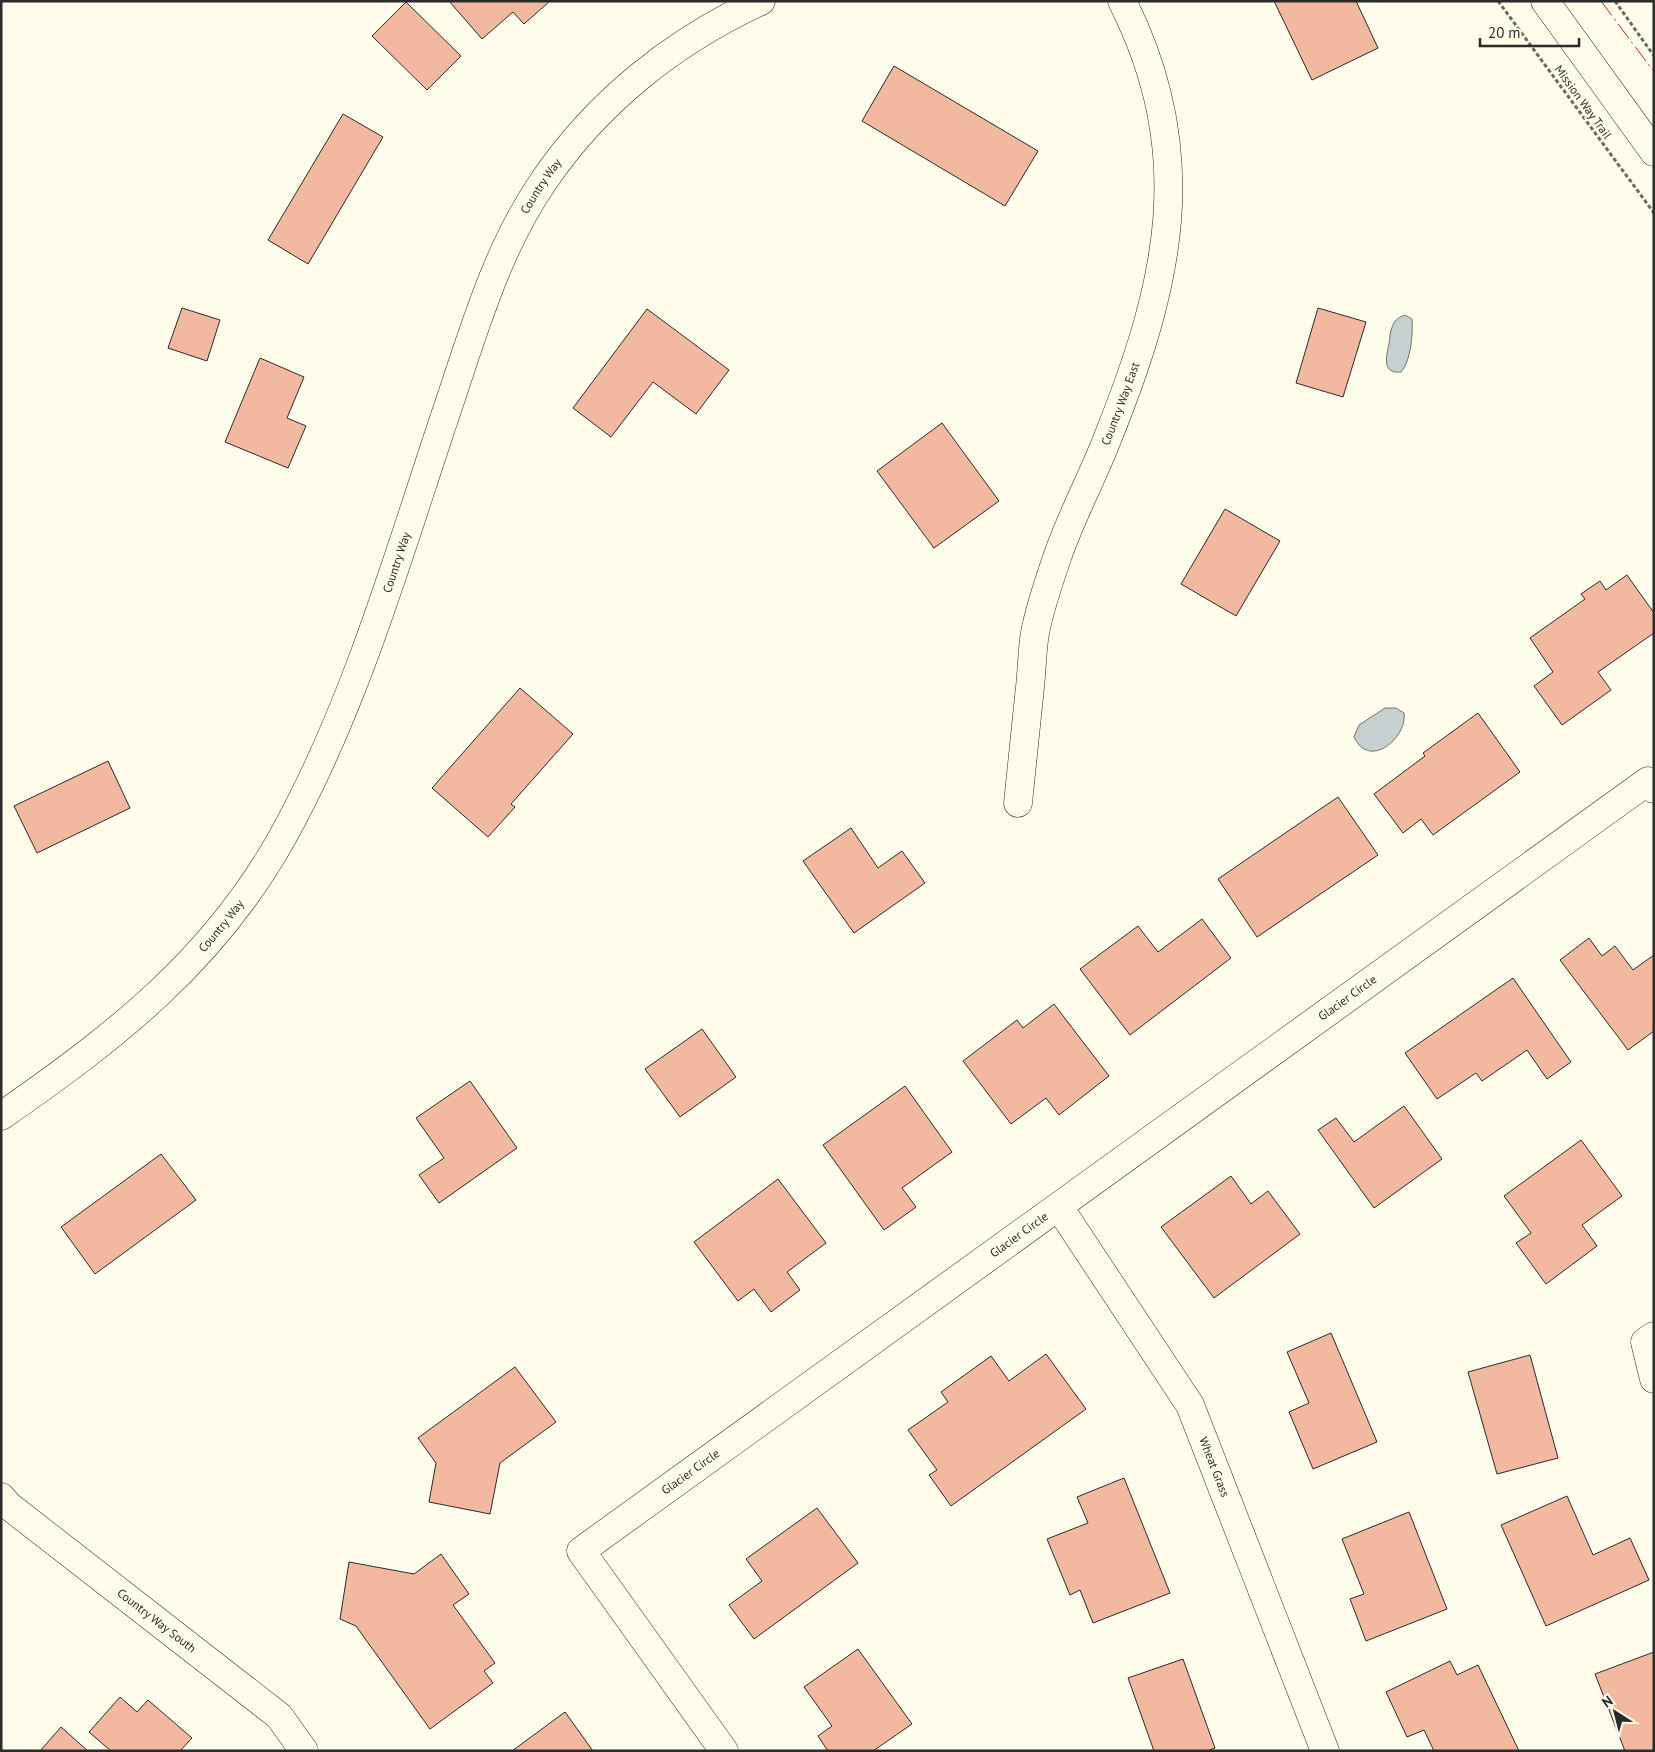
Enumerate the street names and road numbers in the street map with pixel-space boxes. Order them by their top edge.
street label: Mission Way Trail [1552,62,1615,142]
street label: Country Way [517,155,565,216]
street label: Country Way East [1098,360,1142,447]
street label: Country Way [379,529,414,595]
street label: Country Way [195,896,247,955]
street label: Glacier Circle [1315,972,1379,1024]
street label: Glacier Circle [987,1209,1051,1261]
street label: Wheat Grass [1196,1435,1233,1499]
street label: Glacier Circle [658,1446,722,1498]
street label: Country Way South [114,1585,199,1656]

